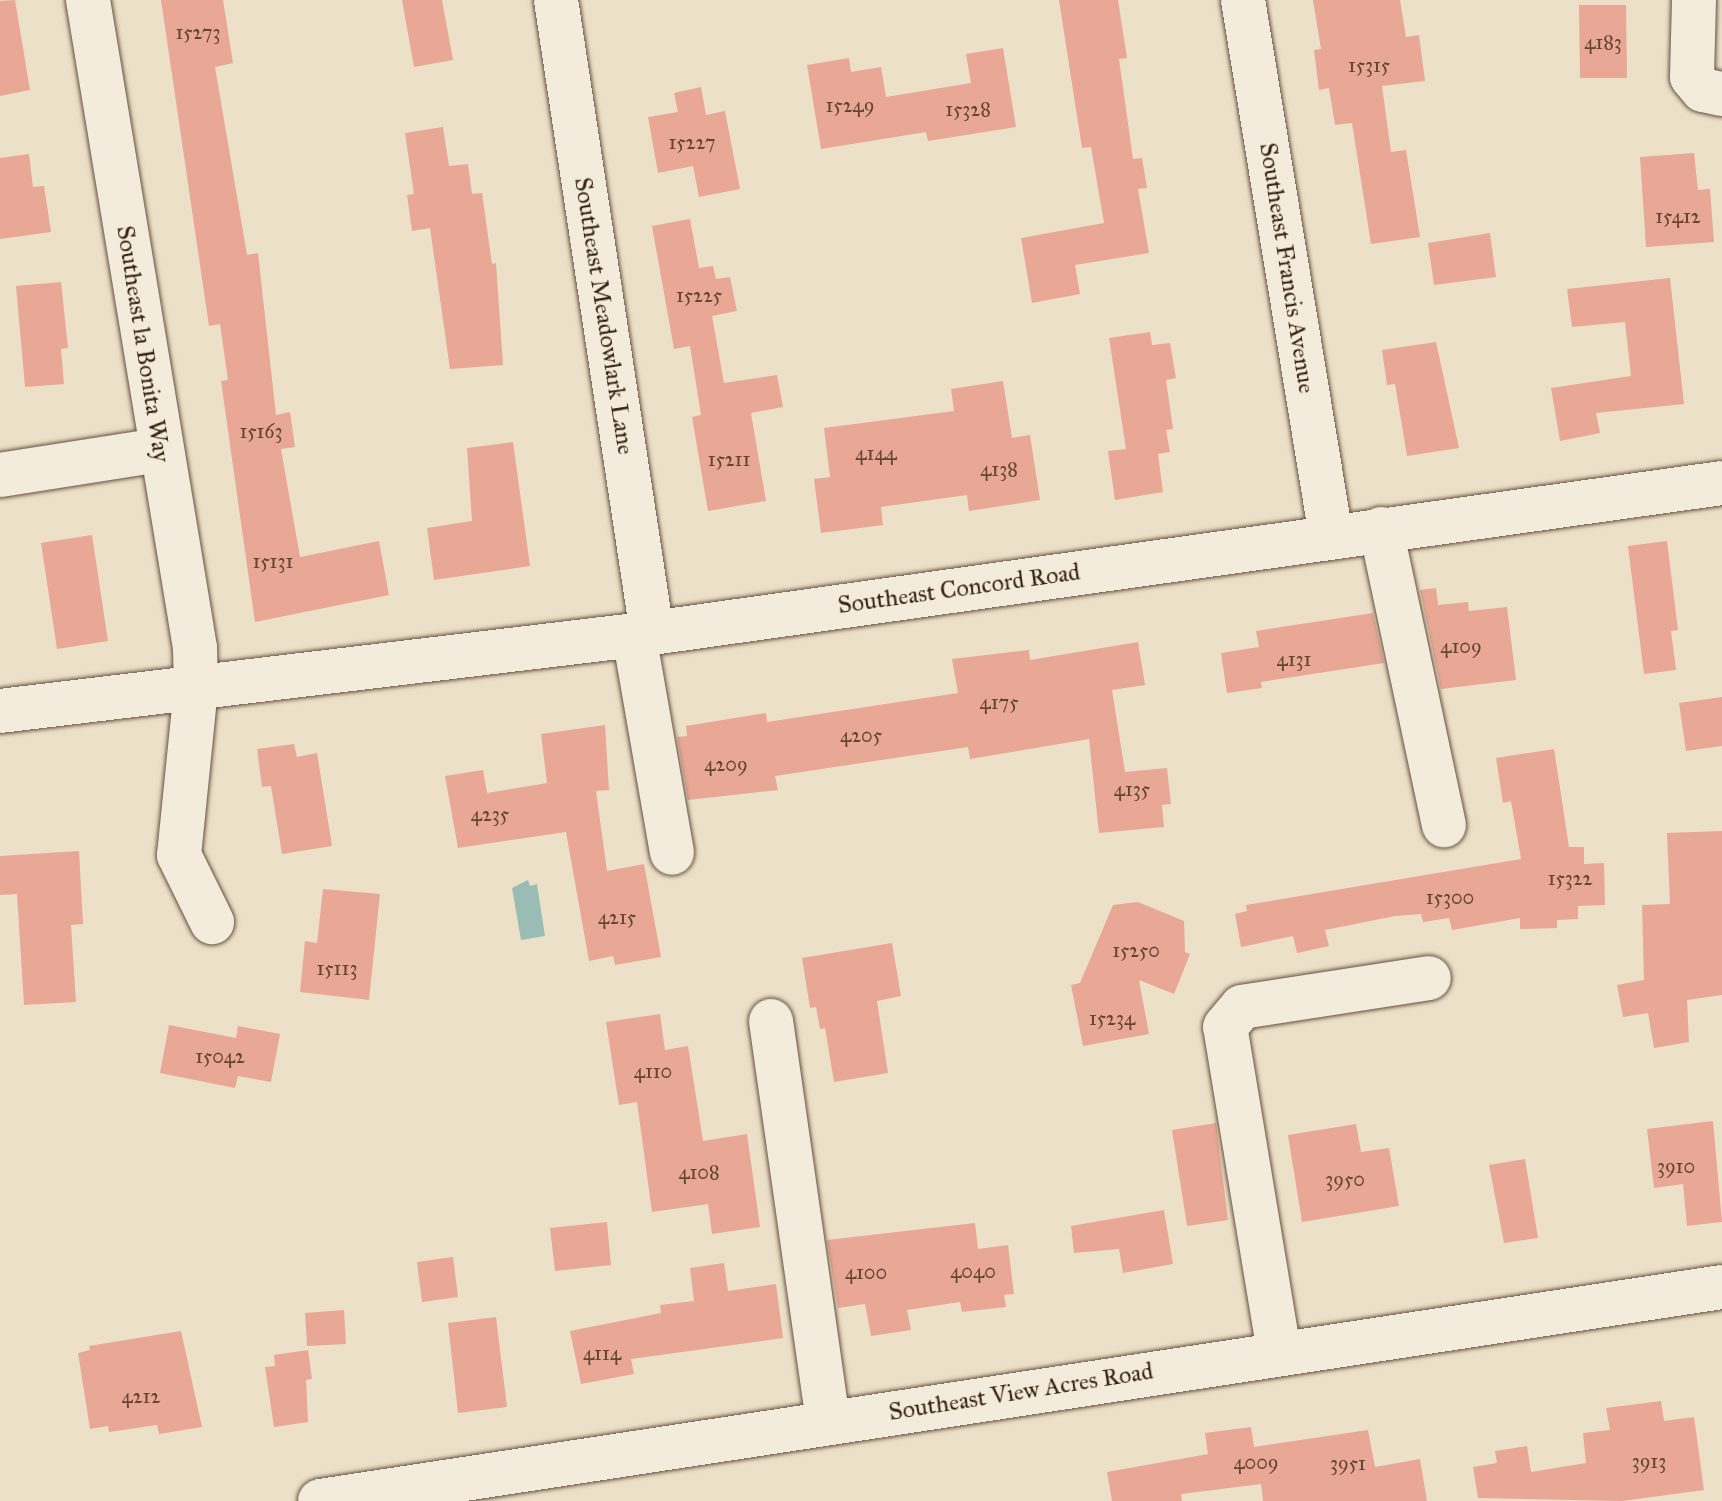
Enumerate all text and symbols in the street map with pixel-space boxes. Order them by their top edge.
house number: 15273 [175,20,221,44]
house number: 4183 [1584,30,1622,54]
house number: 15315 [1348,53,1390,77]
house number: 15249 [826,93,874,117]
house number: 15328 [945,97,991,121]
house number: 15227 [669,130,715,154]
street label: Southeast Francis Avenue [1253,141,1321,395]
street label: Southeast Meadowlark Lane [568,175,640,457]
house number: 15412 [1655,204,1701,228]
street label: Southeast la Bonita Way [110,224,176,464]
house number: 15225 [676,283,722,307]
house number: 15163 [239,419,283,443]
house number: 4144 [855,441,897,465]
house number: 15211 [708,447,750,471]
house number: 4138 [980,457,1018,481]
house number: 15131 [253,549,293,573]
street label: Southeast Concord Road [836,558,1082,620]
house number: 4109 [1440,634,1482,658]
house number: 4131 [1277,647,1311,671]
house number: 4175 [979,690,1019,714]
house number: 4205 [840,723,882,747]
house number: 4209 [704,752,748,776]
house number: 4135 [1114,777,1150,801]
house number: 4235 [471,802,509,826]
house number: 15322 [1548,866,1592,890]
house number: 15300 [1426,885,1474,909]
house number: 4215 [598,905,636,929]
house number: 15250 [1112,938,1160,962]
house number: 15113 [317,956,357,980]
house number: 15234 [1089,1006,1135,1030]
house number: 15042 [195,1044,245,1068]
house number: 4110 [634,1059,672,1083]
house number: 3910 [1657,1154,1695,1178]
house number: 4108 [678,1160,720,1184]
house number: 3950 [1325,1167,1365,1191]
house number: 4040 [950,1259,996,1283]
house number: 4100 [845,1260,887,1284]
house number: 4114 [583,1341,621,1365]
street label: Southeast View Acres Road [887,1357,1155,1427]
house number: 4212 [122,1384,160,1408]
house number: 3913 [1632,1449,1666,1473]
house number: 4009 [1233,1450,1279,1474]
house number: 3951 [1330,1451,1366,1475]

